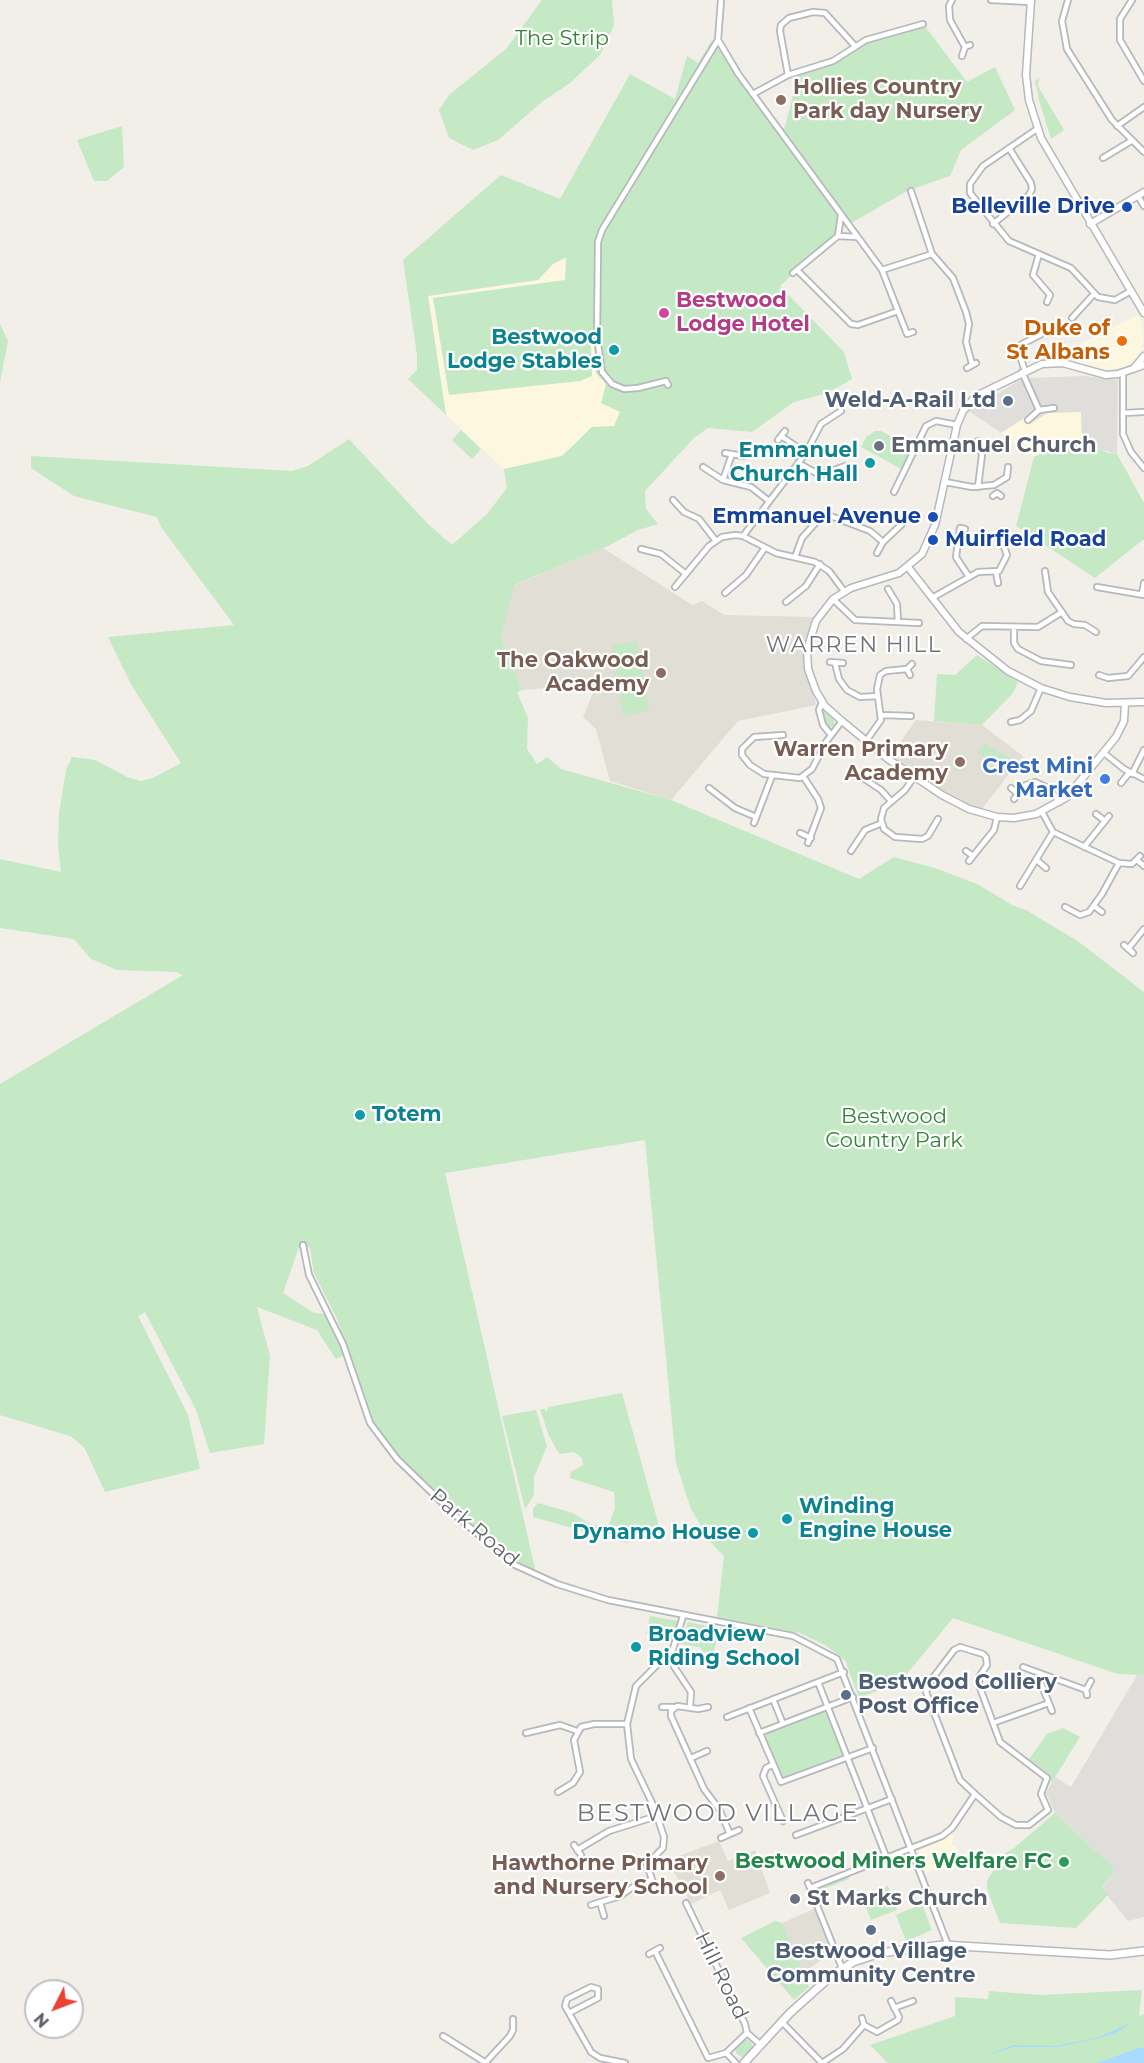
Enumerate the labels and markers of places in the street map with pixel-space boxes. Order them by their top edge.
place label: Hollies Country Park day Nursery [793,75,982,125]
marker: Hollies Country Park day Nursery [774,93,788,107]
place label: Belleville Drive [951,194,1115,220]
marker: Belleville Drive [1120,200,1134,214]
place label: Bestwood Lodge Hotel [676,288,810,338]
marker: Bestwood Lodge Hotel [657,306,671,320]
place label: Duke of St Albans [1006,316,1110,366]
place label: Bestwood Lodge Stables [447,325,602,375]
marker: Duke of St Albans [1115,334,1129,348]
marker: Bestwood Lodge Stables [607,343,621,357]
place label: Weld-A-Rail Ltd [825,388,996,414]
marker: Weld-A-Rail Ltd [1001,394,1015,408]
place label: Emmanuel Church [891,433,1096,459]
place label: Emmanuel Church Hall [730,438,858,488]
marker: Emmanuel Church [872,439,886,453]
marker: Emmanuel Church Hall [863,456,877,470]
place label: Emmanuel Avenue [712,504,921,530]
marker: Emmanuel Avenue [926,510,940,524]
place label: Muirfield Road [945,527,1106,553]
marker: Muirfield Road [926,533,940,547]
place label: The Oakwood Academy [497,648,649,698]
marker: The Oakwood Academy [654,666,668,680]
place label: Warren Primary Academy [773,737,948,787]
place label: Crest Mini Market [982,754,1093,804]
marker: Warren Primary Academy [953,755,967,769]
marker: Crest Mini Market [1098,772,1112,786]
place label: Totem [372,1102,442,1128]
marker: Totem [353,1108,367,1122]
place label: Winding Engine House [799,1494,952,1544]
marker: Winding Engine House [780,1512,794,1526]
place label: Dynamo House [572,1520,741,1546]
marker: Dynamo House [746,1526,760,1540]
place label: Broadview Riding School [648,1622,800,1672]
marker: Broadview Riding School [629,1640,643,1654]
place label: Bestwood Colliery Post Office [858,1670,1057,1720]
marker: Bestwood Colliery Post Office [839,1688,853,1702]
place label: Bestwood Miners Welfare FC [735,1849,1052,1875]
place label: Hawthorne Primary and Nursery School [491,1851,708,1901]
marker: Bestwood Miners Welfare FC [1057,1855,1071,1869]
marker: Hawthorne Primary and Nursery School [713,1869,727,1883]
place label: St Marks Church [807,1886,988,1912]
marker: St Marks Church [788,1892,802,1906]
marker: Bestwood Village Community Centre [864,1923,878,1937]
place label: Bestwood Village Community Centre [767,1939,975,1989]

